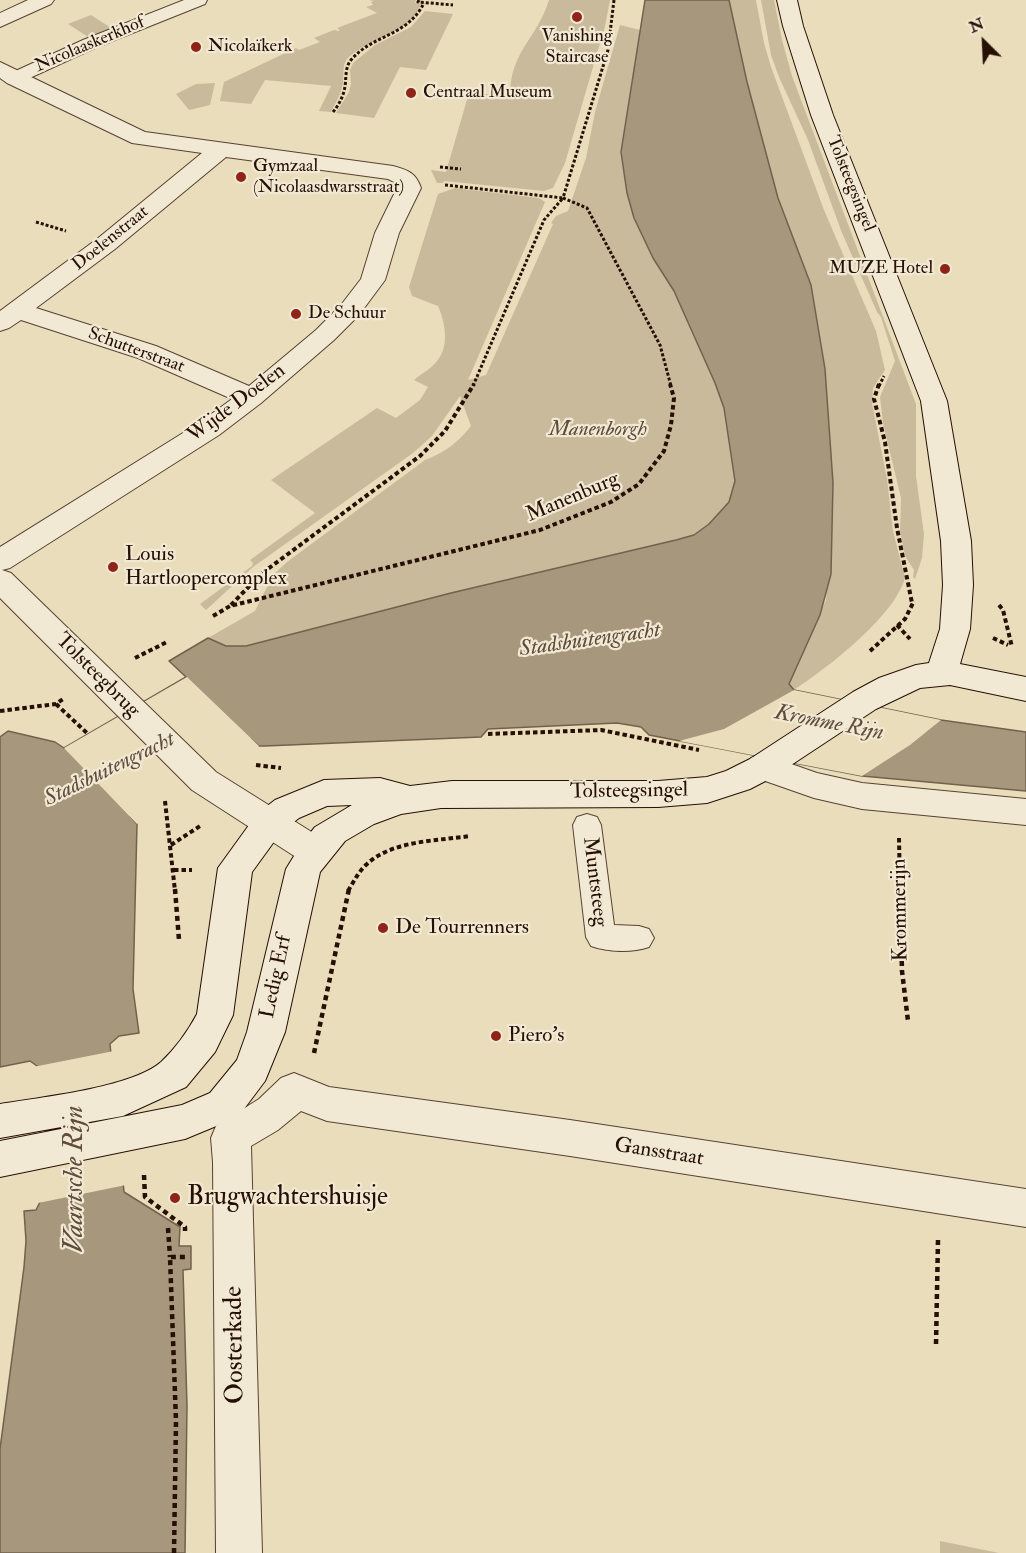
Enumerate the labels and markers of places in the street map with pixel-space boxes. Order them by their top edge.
marker: Vanishing Staircase [570,10,584,24]
place label: Vanishing Staircase [541,26,613,68]
place label: Nicolaïkerk [208,36,292,58]
marker: Nicolaïkerk [189,40,203,54]
place label: Centraal Museum [423,82,552,104]
marker: Centraal Museum [404,86,418,100]
place label: Gymzaal (Nicolaasdwarsstraat) [253,156,404,198]
marker: Gymzaal (Nicolaasdwarsstraat) [234,170,248,184]
place label: MUZE Hotel [829,258,933,280]
marker: MUZE Hotel [938,262,952,276]
place label: De Schuur [308,303,386,325]
marker: De Schuur [289,307,303,321]
place label: Louis Hartloopercomplex [125,542,287,592]
marker: Louis Hartloopercomplex [106,560,120,574]
place label: De Tourrenners [395,915,529,941]
marker: De Tourrenners [376,921,390,935]
place label: Piero's [508,1023,565,1049]
marker: Piero's [489,1029,503,1043]
place label: Brugwachtershuisje [187,1182,388,1214]
marker: Brugwachtershuisje [168,1191,182,1205]

